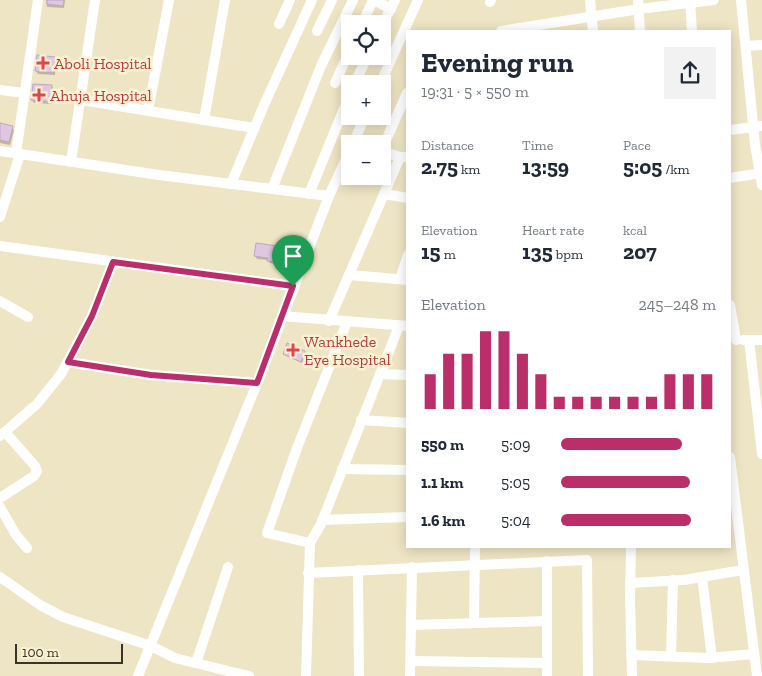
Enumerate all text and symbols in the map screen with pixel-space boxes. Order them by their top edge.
map controls [341,15,391,185]
button: locate [341,15,391,65]
text: Evening run [421,46,574,79]
button: share [664,47,716,99]
place label: Aboli Hospital [54,54,152,73]
marker: Aboli Hospital [36,56,50,70]
button: + [341,75,391,125]
text: 19:31 · 5 × 550 m [421,82,529,101]
place label: Ahuja Hospital [50,86,152,105]
marker: Ahuja Hospital [32,88,46,102]
button: − [341,135,391,185]
text: Distance [421,137,474,154]
text: Time [522,137,553,154]
text: Pace [623,137,651,154]
text: 2.75 [421,154,458,179]
text: 13:59 [522,154,569,179]
text: 5:05 [623,154,662,179]
text: km [458,161,480,178]
text: /km [662,161,690,178]
text: Elevation [421,222,478,239]
text: Heart rate [522,222,584,239]
text: kcal [623,222,647,239]
pin [272,235,314,286]
text: 15 [421,239,440,264]
text: 135 [522,239,553,264]
text: 207 [623,239,657,264]
icon: arrive [279,242,307,270]
text: m [440,246,456,263]
text: bpm [553,246,583,263]
text: Elevation [421,295,486,314]
text: 245–248 m [639,295,716,314]
place label: Wankhede Eye Hospital [304,332,391,369]
marker: Wankhede Eye Hospital [286,343,300,357]
text: 550 m [421,435,464,454]
text: 5:09 [501,435,531,454]
text: 1.1 km [421,473,463,492]
text: 5:05 [501,473,530,492]
text: 1.6 km [421,511,465,530]
text: 5:04 [501,511,531,530]
scale bar [15,641,122,664]
text: 100 m [22,644,59,661]

